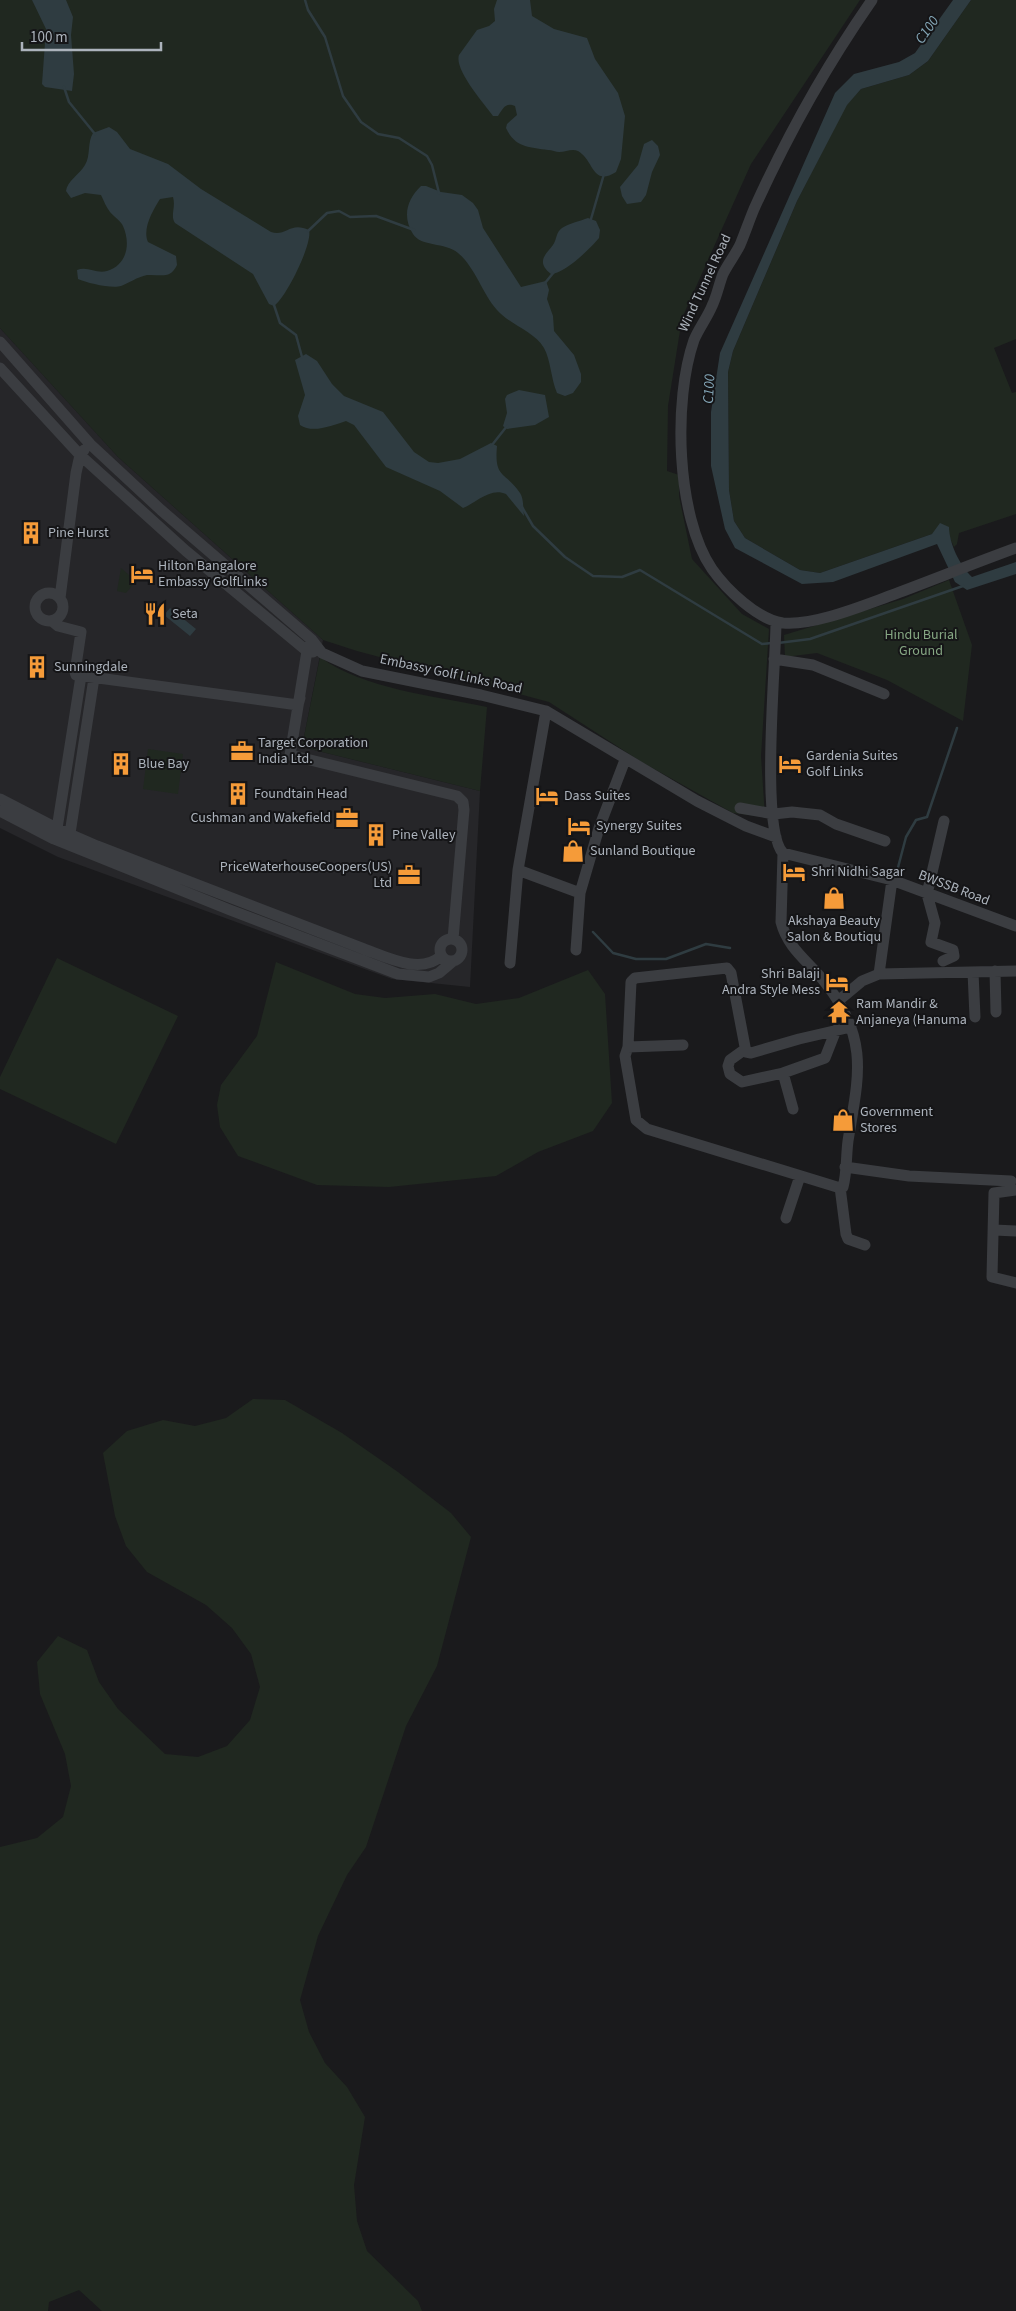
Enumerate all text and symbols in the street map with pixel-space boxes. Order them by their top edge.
water label: C100 [910,12,944,48]
scale bar [22,20,161,52]
text: 100 m [30,27,68,48]
street label: Wind Tunnel Road [674,231,736,335]
water label: C100 [698,374,720,404]
building icon: Pine Hurst [18,520,44,546]
place label: Pine Hurst [48,523,109,543]
place label: Hilton Bangalore Embassy GolfLinks [158,556,267,592]
hotel icon: Hilton Bangalore Embassy GolfLinks [129,561,155,587]
restaurant icon: Seta [142,601,168,627]
place label: Seta [172,604,198,624]
park label: Hindu Burial Ground [884,625,958,661]
street label: Embassy Golf Links Road [378,649,524,699]
building icon: Sunningdale [24,654,50,680]
place label: Sunningdale [54,657,128,677]
place label: Target Corporation India Ltd. [258,733,368,769]
office icon: Target Corporation India Ltd. [229,738,255,764]
place label: Gardenia Suites Golf Links [806,746,898,782]
building icon: Blue Bay [108,751,134,777]
hotel icon: Gardenia Suites Golf Links [777,751,803,777]
place label: Blue Bay [138,754,189,774]
building icon: Foundtain Head [225,781,251,807]
hotel icon: Dass Suites [534,783,560,809]
place label: Foundtain Head [254,784,347,804]
place label: Dass Suites [564,786,630,806]
office icon: Cushman and Wakefield [334,805,360,831]
place label: Cushman and Wakefield [190,808,331,828]
hotel icon: Synergy Suites [566,813,592,839]
place label: Synergy Suites [596,816,682,836]
building icon: Pine Valley [363,822,389,848]
place label: Pine Valley [392,825,456,845]
shop icon: Sunland Boutique [560,838,586,864]
place label: Sunland Boutique [590,841,696,861]
place label: PriceWaterhouseCoopers(US) Ltd [220,857,392,893]
hotel icon: Shri Nidhi Sagar [781,859,807,885]
office icon: PriceWaterhouseCoopers(US) Ltd [396,862,422,888]
place label: Shri Nidhi Sagar [811,862,905,882]
street label: BWSSB Road [915,865,993,911]
shop icon: Akshaya Beauty Salon & Boutiqu [821,885,847,911]
place label: Akshaya Beauty Salon & Boutiqu [787,911,881,947]
place label: Shri Balaji Andra Style Mess [722,964,820,1000]
hotel icon: Shri Balaji Andra Style Mess [824,969,850,995]
place label: Ram Mandir & Anjaneya (Hanuma [856,994,967,1030]
temple icon: Ram Mandir & Anjaneya (Hanuma [826,999,852,1025]
place label: Government Stores [860,1102,933,1138]
shop icon: Government Stores [830,1107,856,1133]

